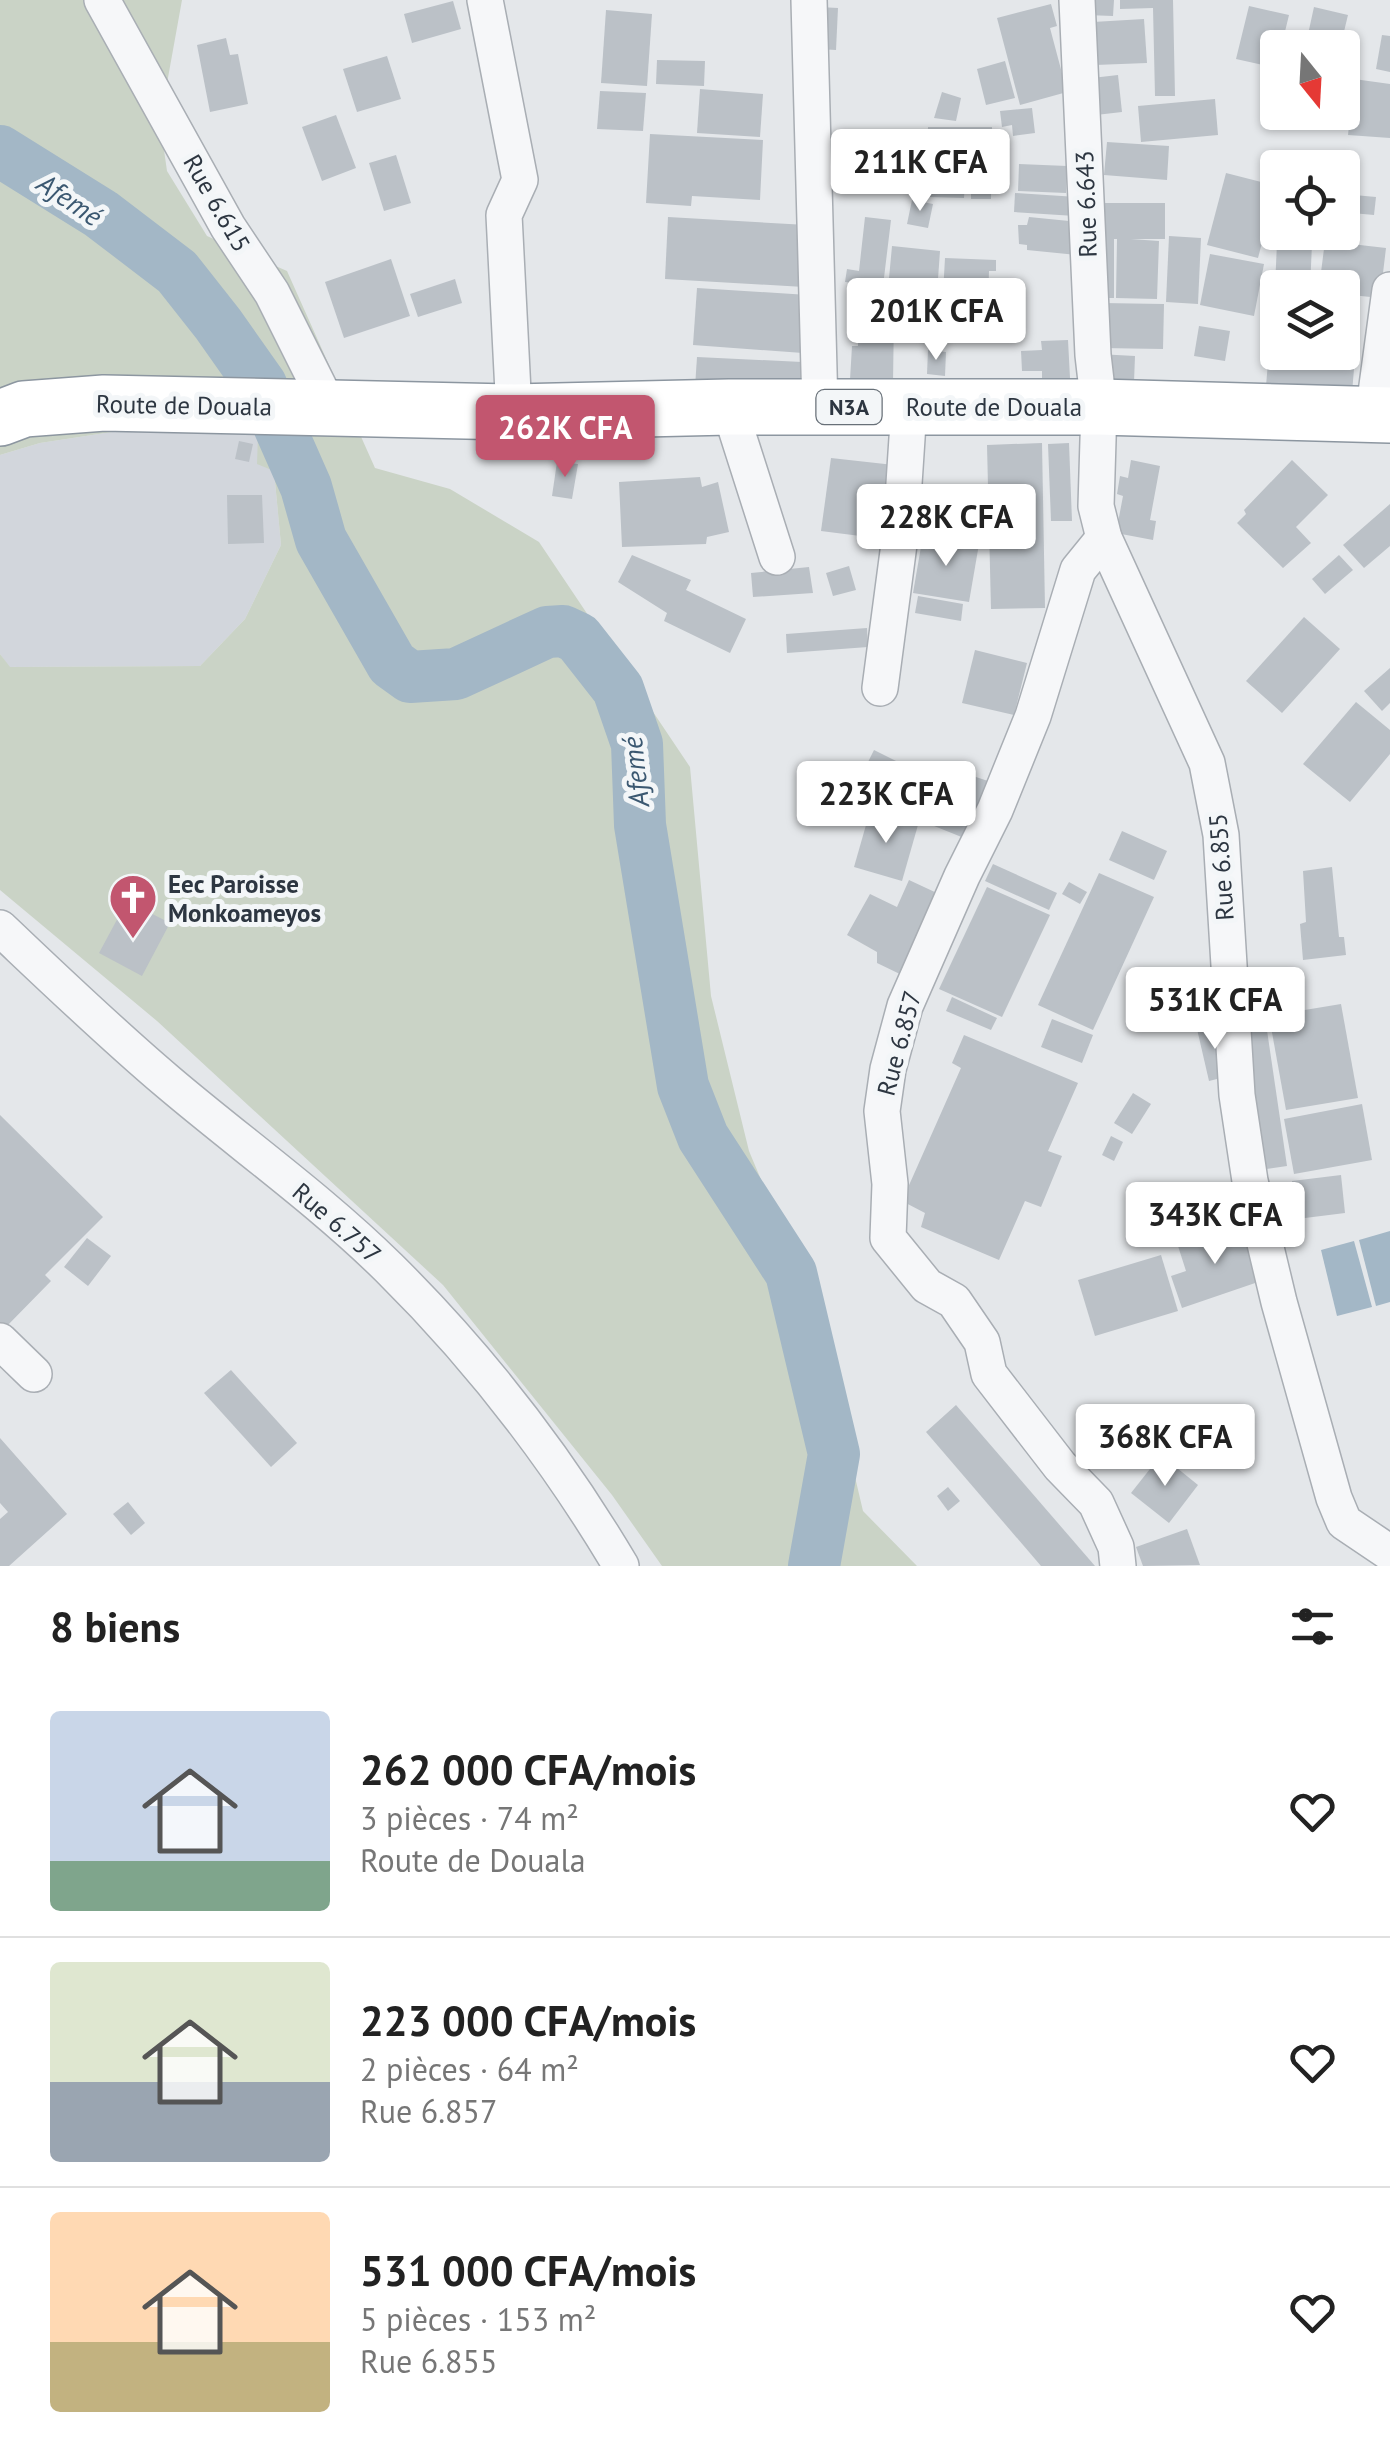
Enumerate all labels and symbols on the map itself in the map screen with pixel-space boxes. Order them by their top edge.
north arrow [1260,30,1360,130]
pin: 211K CFA [817,129,1023,214]
street label: Rue 6.615 [176,149,258,257]
street label: Rue 6.643 [1068,150,1104,258]
water label: Afemé [30,163,110,234]
pin: 201K CFA [833,278,1039,363]
street label: Route de Douala [96,387,272,423]
road number: N3A [816,390,882,424]
street label: Route de Douala [906,391,1082,423]
pin: 262K CFA [462,395,668,480]
pin: 228K CFA [843,484,1049,569]
water label: Afemé [613,735,657,810]
pin: 223K CFA [783,761,989,846]
street label: Rue 6.855 [1201,812,1241,922]
place label: Eec Paroisse Monkoameyos [168,868,321,929]
church icon: Eec Paroisse Monkoameyos [107,872,159,940]
pin: 531K CFA [1112,967,1318,1052]
street label: Rue 6.857 [870,987,928,1099]
street label: Rue 6.757 [286,1176,388,1270]
pin: 343K CFA [1112,1182,1318,1267]
pin: 368K CFA [1062,1404,1268,1489]

